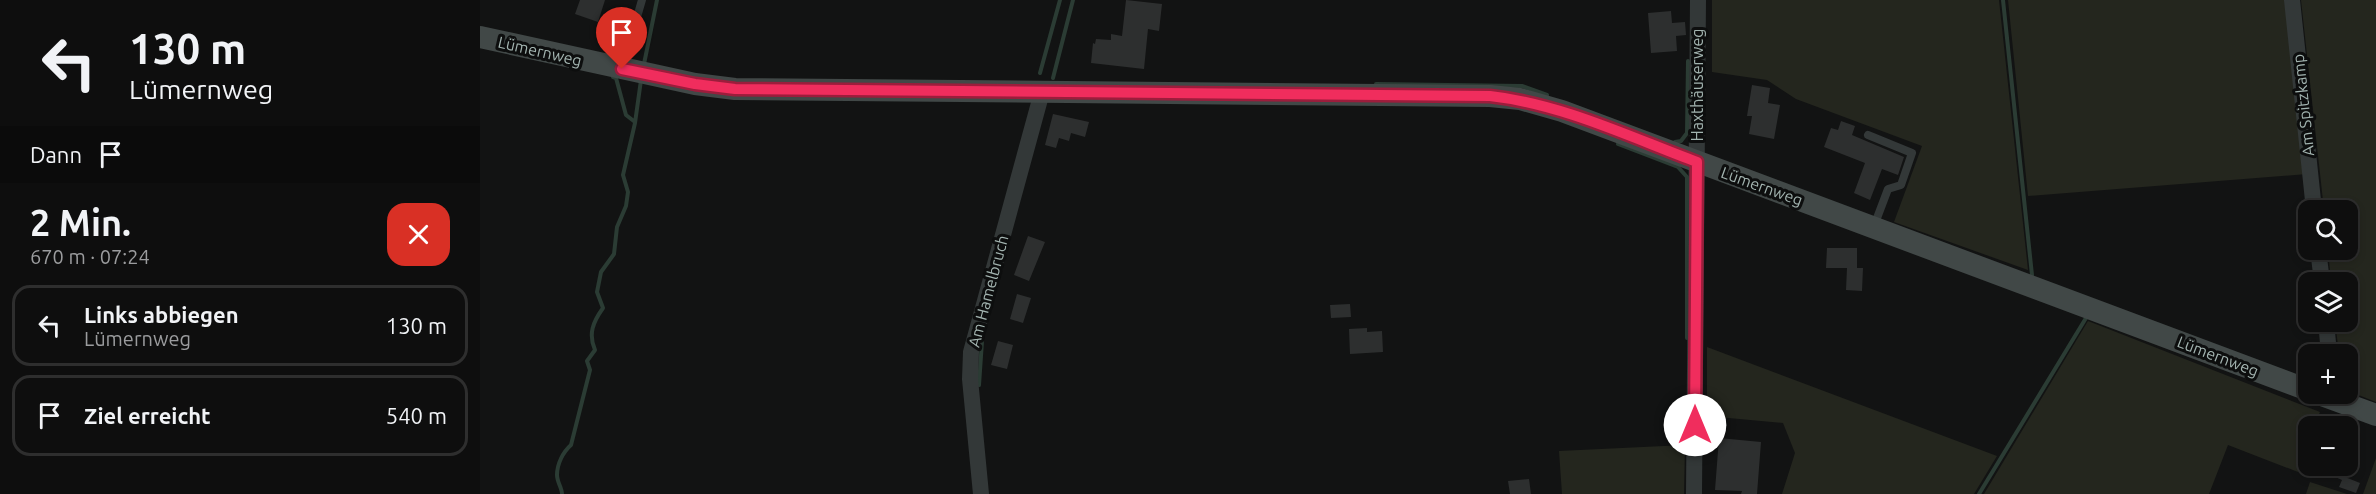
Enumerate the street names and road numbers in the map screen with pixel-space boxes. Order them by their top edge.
street label: Haxthäuserweg [1688,29,1706,141]
street label: Lümernweg [496,33,584,69]
street label: Am Spitzkamp [2289,53,2317,157]
street label: Lümernweg [1719,163,1805,209]
street label: Am Hamelbruch [964,233,1012,349]
street label: Lümernweg [2175,332,2261,380]

